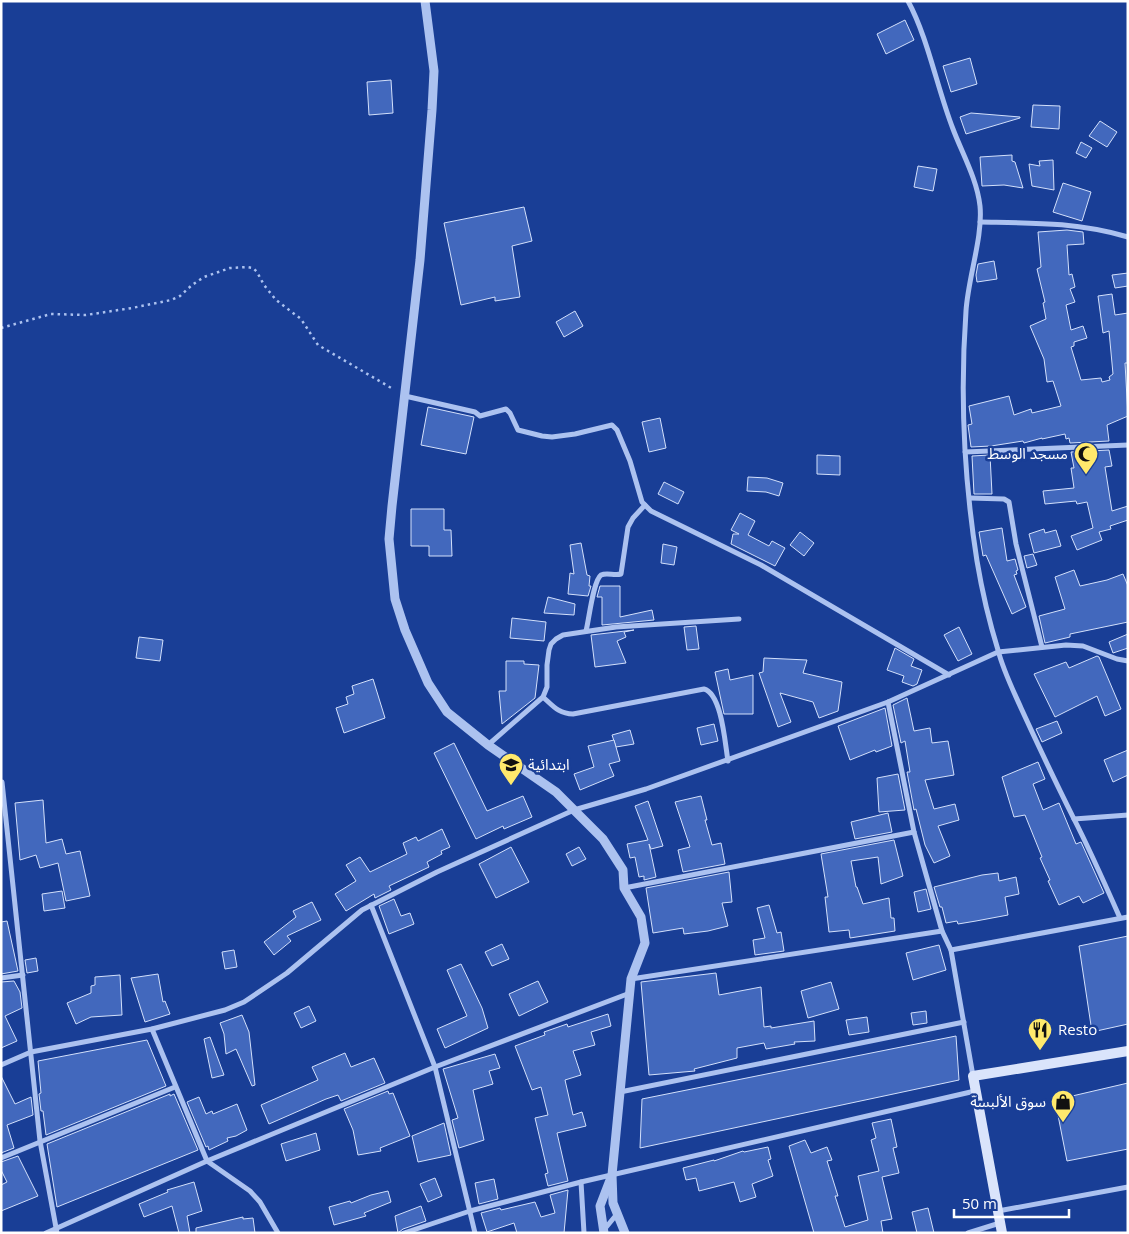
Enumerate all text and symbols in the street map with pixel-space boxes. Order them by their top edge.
mosque icon: مسجد الوسط [1073,441,1099,475]
place label: مسجد الوسط [987,443,1068,463]
school or university icon: ابتدائية [498,752,524,786]
place label: ابتدائية [528,754,570,774]
restaurant icon: Resto [1027,1017,1053,1051]
place label: Resto [1058,1019,1097,1039]
shop icon: سوق الألبسة [1050,1089,1076,1123]
place label: سوق الألبسة [970,1091,1046,1111]
scale bar [954,1186,1069,1218]
text: 50 m [962,1193,997,1213]

